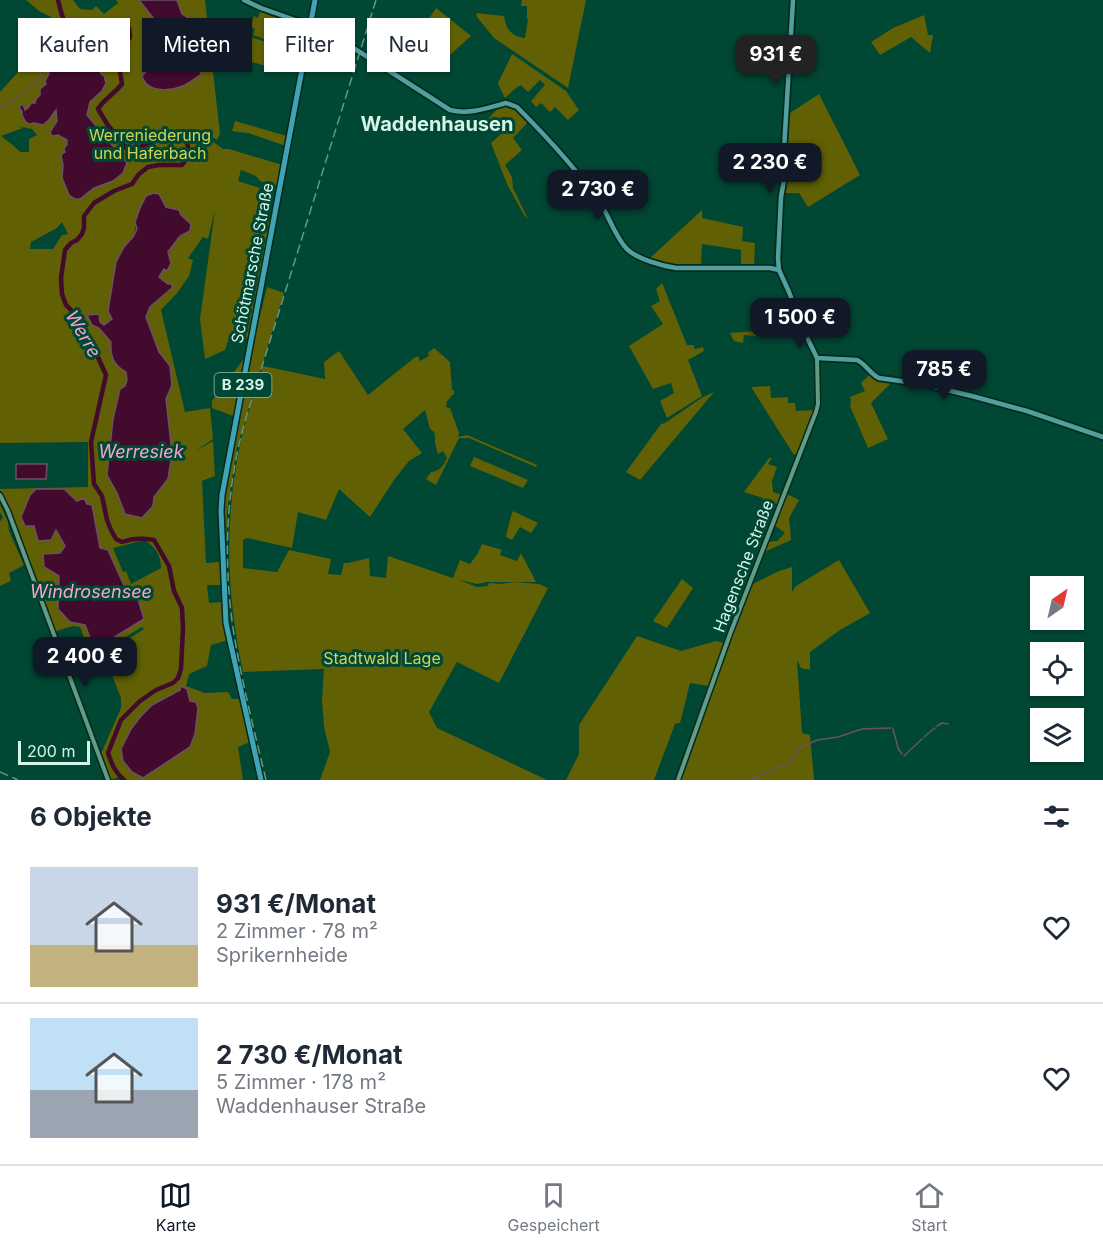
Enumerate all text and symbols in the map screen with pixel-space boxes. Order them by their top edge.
chip: Kaufen [18,18,130,72]
chip: Mieten [142,18,252,72]
chip: Filter [264,18,355,72]
chip: Neu [367,18,450,72]
pin: 931 € [734,35,818,86]
text: 931 € [750,42,802,66]
district label: Waddenhausen [361,112,513,136]
park label: Werreniederung und Haferbach [89,125,211,163]
pin: 2 230 € [715,143,825,194]
text: 2 230 € [733,150,807,174]
pin: 2 730 € [543,170,653,221]
text: 2 730 € [561,177,635,201]
street label: Schötmarsche Straße [227,181,277,345]
pin: 1 500 € [745,298,855,349]
text: 1 500 € [764,305,836,329]
water label: Werre [62,306,105,361]
pin: 785 € [902,350,986,401]
text: 785 € [916,357,972,381]
road number: B 239 [214,373,272,397]
water label: Werresiek [98,441,185,462]
street label: Hagensche Straße [709,497,777,635]
north arrow [1030,576,1084,630]
map controls [1030,576,1084,762]
water label: Windrosensee [30,581,152,602]
pin: 2 400 € [30,637,140,688]
button: locate [1030,642,1084,696]
text: 2 400 € [47,644,123,668]
park label: Stadtwald Lage [323,648,441,668]
button: layers [1030,708,1084,762]
scale bar [18,738,90,766]
text: 200 m [27,741,75,761]
icon: filters [1040,800,1073,833]
text: 6 Objekte [30,801,152,832]
text: 931 €/Monat [216,888,376,919]
icon: home [78,891,150,963]
icon: heart [1040,911,1073,944]
text: 2 Zimmer · 78 m² [216,919,378,943]
text: Sprikernheide [216,943,348,967]
text: 2 730 €/Monat [216,1039,403,1070]
icon: home [78,1042,150,1114]
icon: heart [1040,1062,1073,1095]
text: 5 Zimmer · 178 m² [216,1070,386,1094]
text: Waddenhauser Straße [216,1094,426,1118]
tab: Karte [156,1179,196,1235]
tab: Gespeichert [508,1179,600,1235]
tab: Start [911,1179,947,1235]

